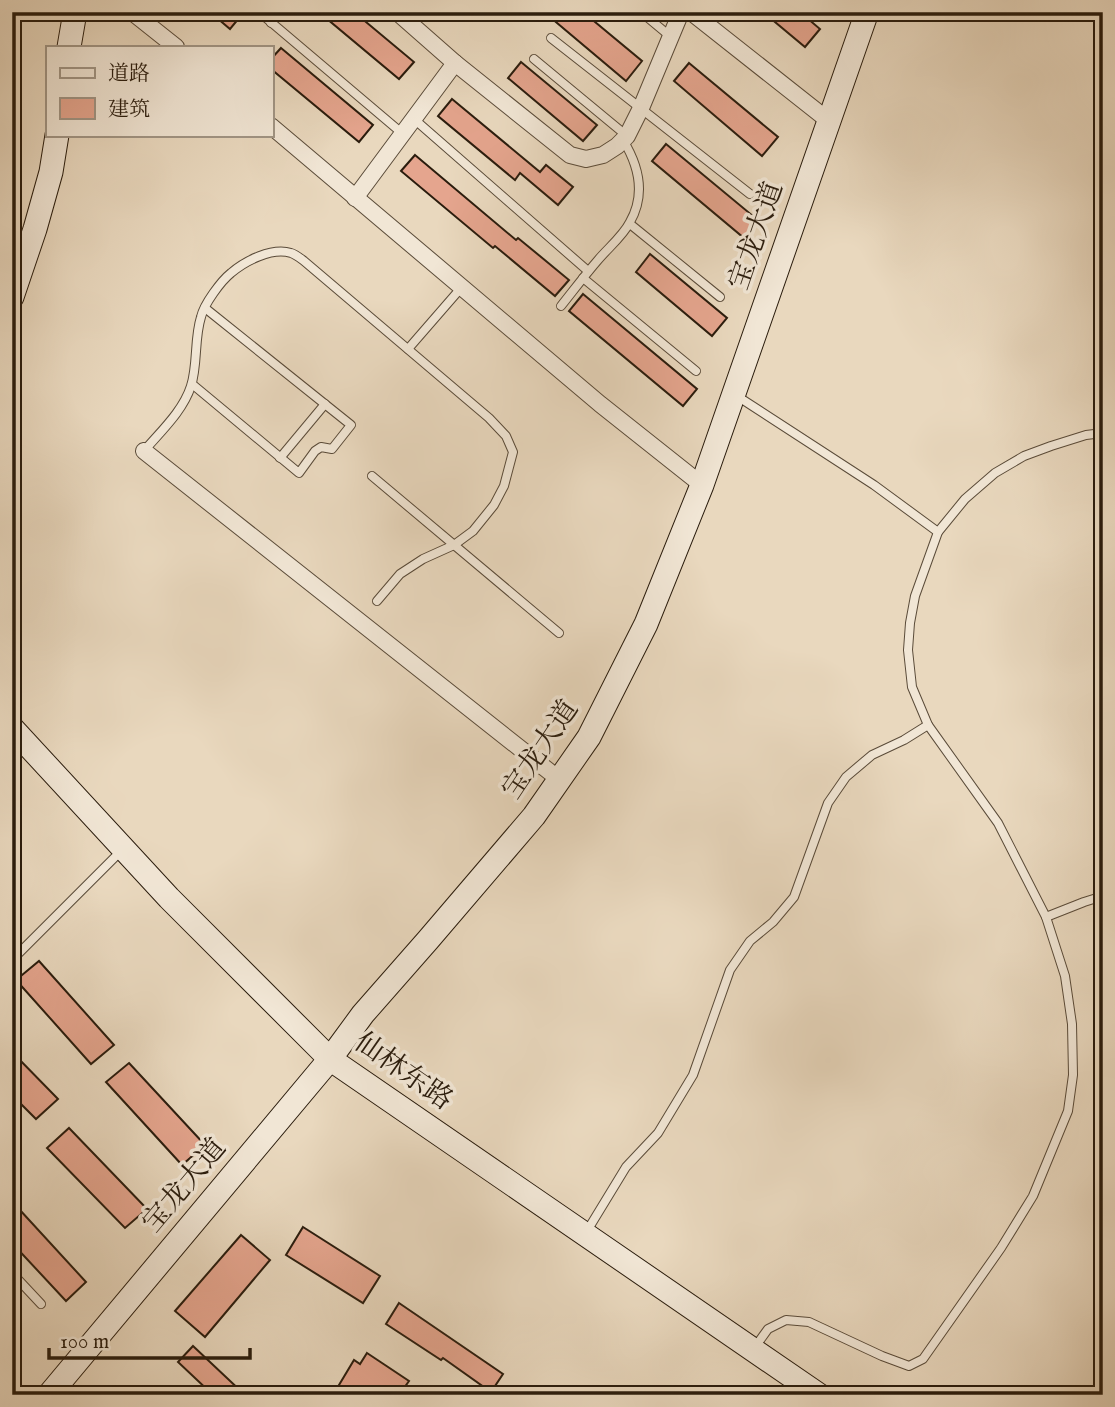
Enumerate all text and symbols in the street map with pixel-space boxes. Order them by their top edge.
legend [46,46,273,136]
text: 道路 [108,61,150,88]
text: 建筑 [108,97,150,124]
street label: 宝龙大道 [722,177,792,295]
street label: 宝龙大道 [495,694,587,806]
street label: 仙林东路 [347,1026,459,1118]
street label: 宝龙大道 [136,1132,234,1240]
scale bar [49,1316,250,1360]
text: 100 m [60,1329,109,1356]

